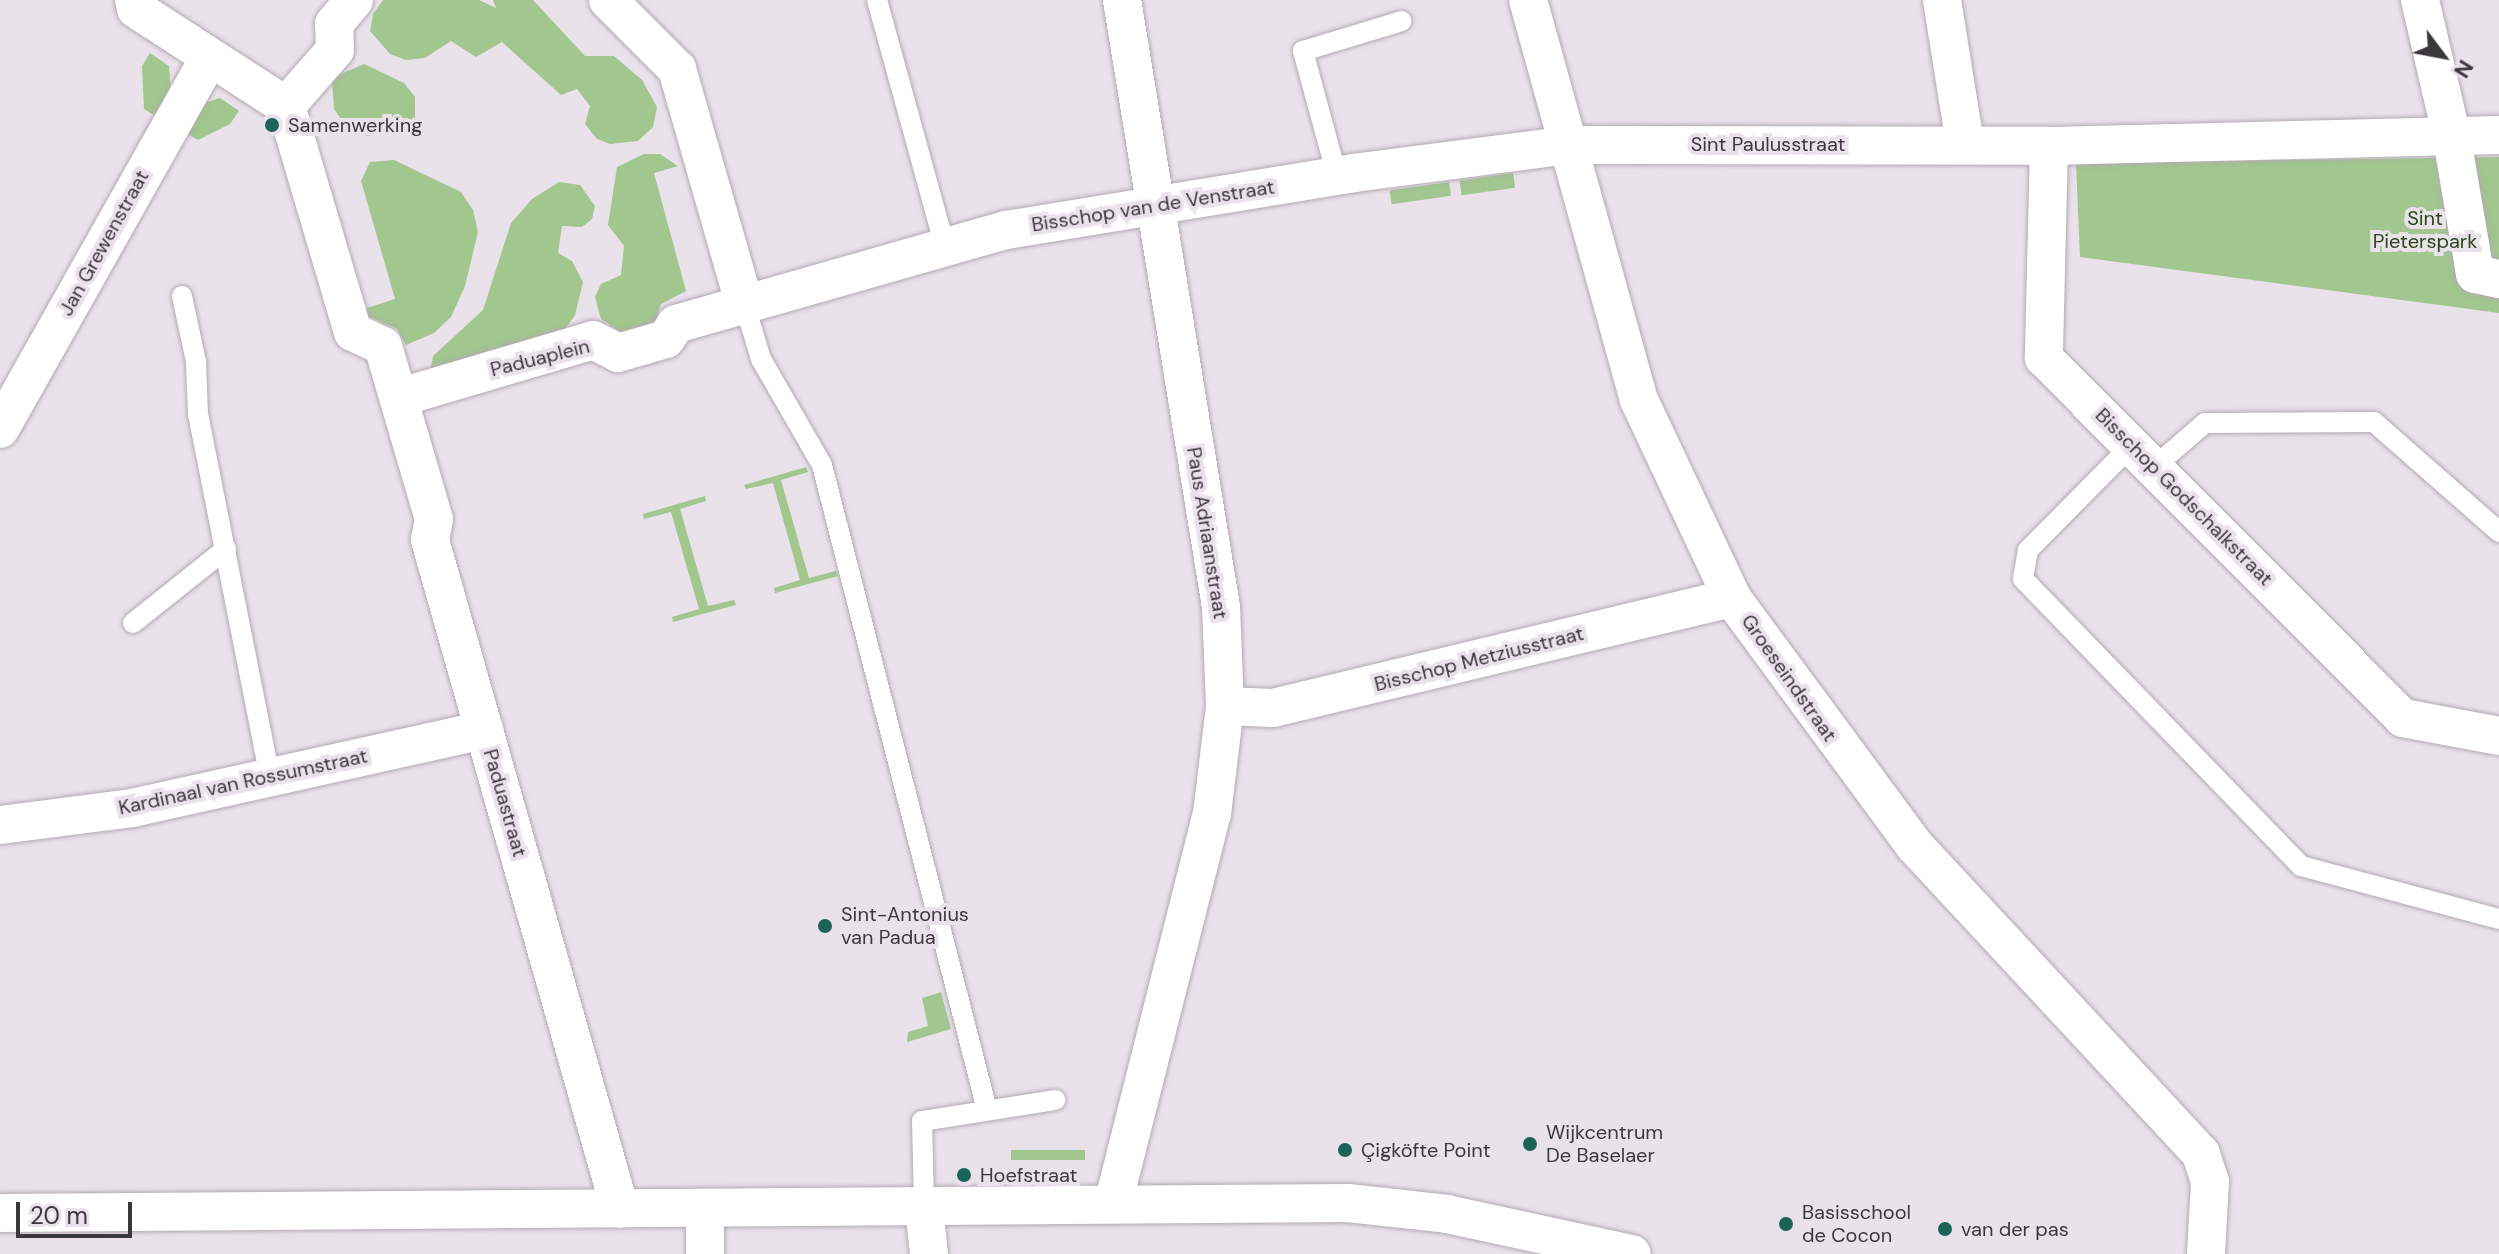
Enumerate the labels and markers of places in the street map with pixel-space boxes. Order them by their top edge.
place label: Samenwerking [288,113,422,137]
marker: Samenwerking [263,116,281,134]
place label: Sint-Antonius van Padua [841,902,969,949]
marker: Sint-Antonius van Padua [816,917,834,935]
place label: Wijkcentrum De Baselaer [1546,1120,1663,1167]
marker: Wijkcentrum De Baselaer [1521,1135,1539,1153]
place label: Çigköfte Point [1361,1138,1491,1162]
marker: Çigköfte Point [1336,1141,1354,1159]
place label: Hoefstraat [980,1163,1077,1187]
marker: Hoefstraat [955,1166,973,1184]
place label: Basisschool de Cocon [1802,1200,1911,1247]
marker: Basisschool de Cocon [1777,1215,1795,1233]
place label: van der pas [1961,1217,2069,1241]
marker: van der pas [1936,1220,1954,1238]

